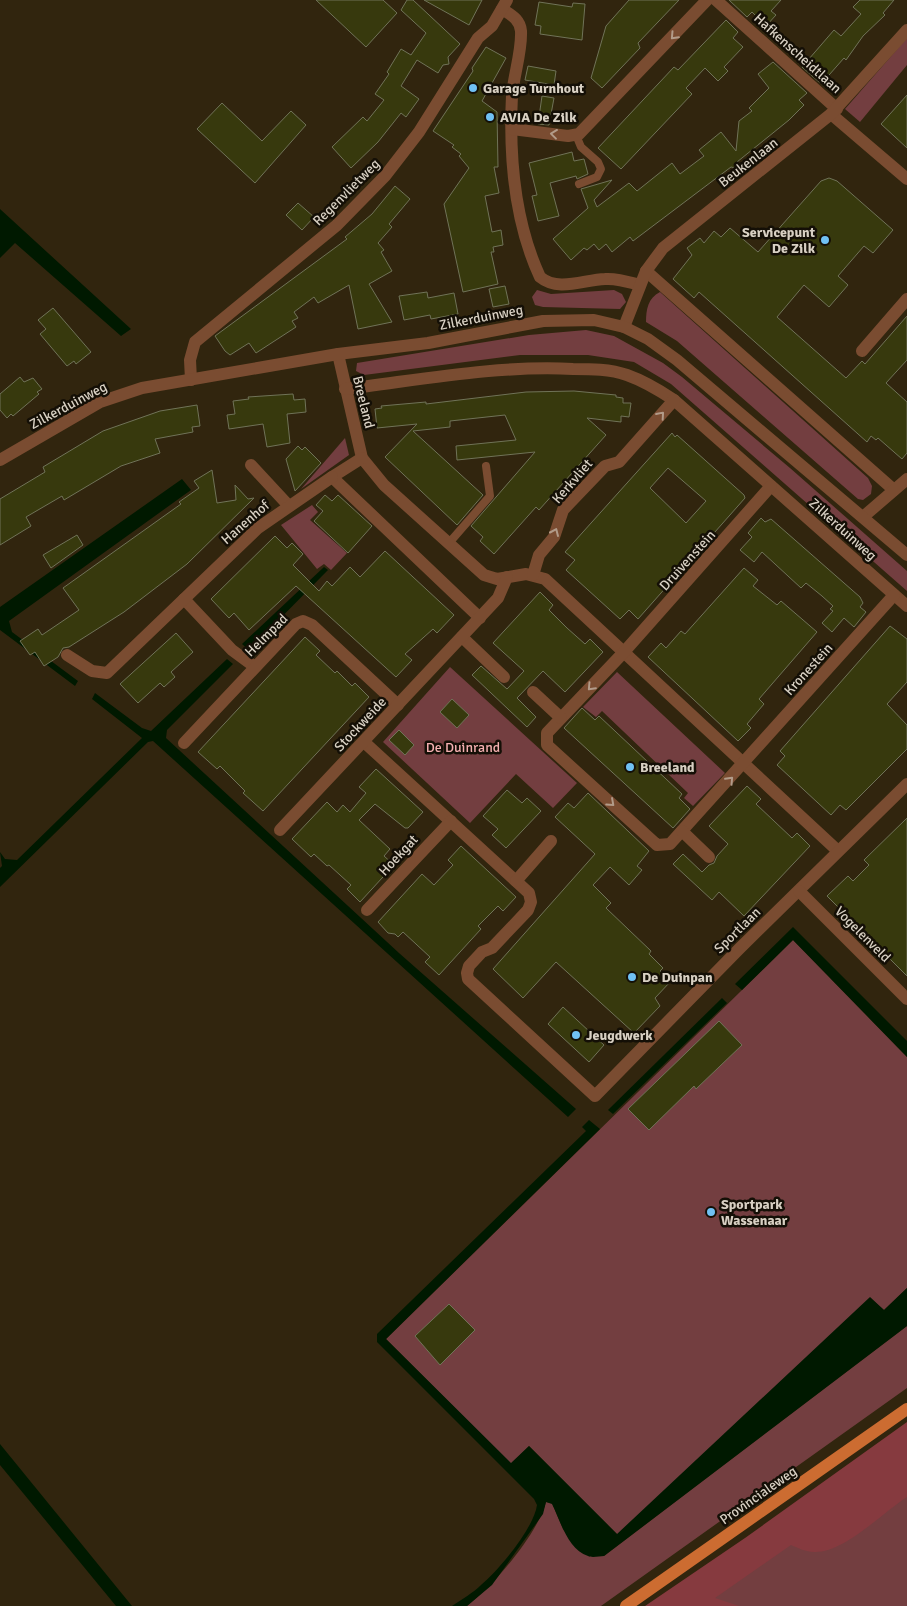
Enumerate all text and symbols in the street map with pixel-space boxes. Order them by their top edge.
street label: Hafkenscheidtlaan [750,10,845,97]
one-way arrow [670,30,679,39]
place label: Garage Turnhout [483,80,585,97]
marker: Garage Turnhout [467,82,479,94]
place label: AVIA De Zilk [500,109,577,126]
marker: AVIA De Zilk [484,111,496,123]
one-way arrow [549,129,557,140]
street label: Beukenlaan [715,134,781,191]
street label: Regenvlietweg [309,155,383,229]
place label: Servicepunt De Zilk [742,224,816,257]
marker: Servicepunt De Zilk [819,234,831,246]
street label: Zilkerduinweg [438,301,524,334]
street label: Breeland [349,374,378,430]
street label: Zilkerduinweg [27,378,110,433]
one-way arrow [655,411,664,420]
street label: Kerkvliet [548,456,596,507]
street label: Zilkerduinweg [805,495,880,564]
street label: Hanenhof [218,496,274,548]
street label: Druivenstein [656,527,719,594]
one-way arrow [548,529,558,538]
street label: Helmpad [241,610,291,660]
street label: Kronestein [780,640,836,699]
one-way arrow [588,681,597,690]
street label: Stockweide [331,693,390,755]
park label: De Duinrand [426,739,500,756]
place label: Breeland [640,759,695,776]
marker: Breeland [624,761,636,773]
one-way arrow [724,777,733,786]
one-way arrow [606,797,615,806]
street label: Hoekgat [375,831,422,879]
street label: Vogelenveld [831,903,894,966]
street label: Sportlaan [711,904,764,957]
place label: De Duinpan [642,969,713,986]
marker: De Duinpan [626,971,638,983]
place label: Jeugdwerk [586,1027,653,1044]
marker: Jeugdwerk [570,1029,582,1041]
place label: Sportpark Wassenaar [721,1196,788,1229]
marker: Sportpark Wassenaar [705,1206,717,1218]
street label: Provincialeweg [716,1463,800,1528]

